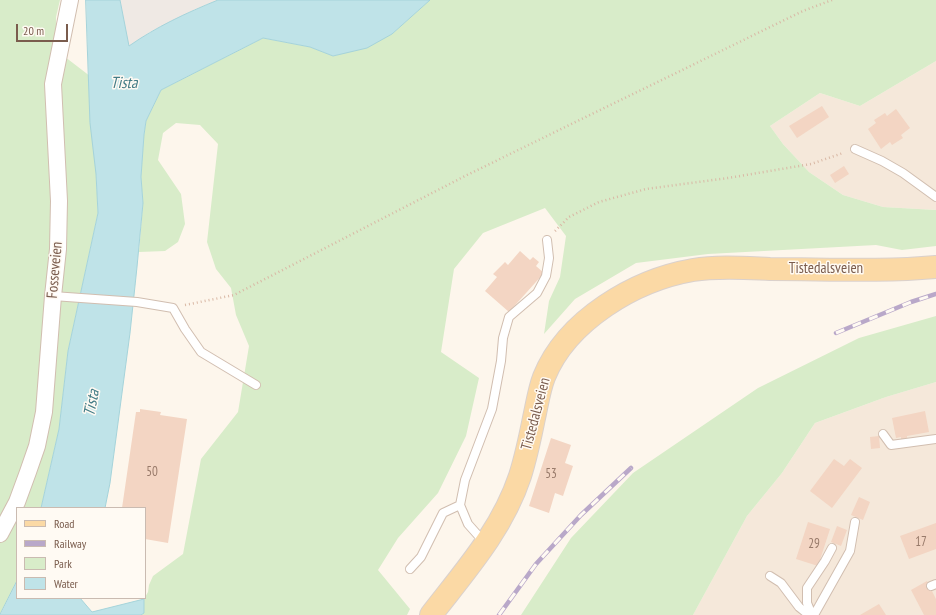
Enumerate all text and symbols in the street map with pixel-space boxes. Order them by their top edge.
scale bar [18,16,70,42]
text: 20 m [23,23,44,38]
water label: Tista [111,73,137,93]
street label: Fosseveien [44,241,66,299]
street label: Tistedalsveien [789,260,863,278]
street label: Tistedalsveien [518,376,554,452]
water label: Tista [80,388,104,418]
house number: 50 [146,464,158,480]
house number: 53 [545,466,557,482]
legend [16,507,146,599]
text: Road [54,516,74,531]
house number: 17 [915,534,927,550]
text: Railway [54,536,86,551]
house number: 29 [808,536,820,552]
text: Park [54,556,72,571]
text: Water [54,576,78,591]

